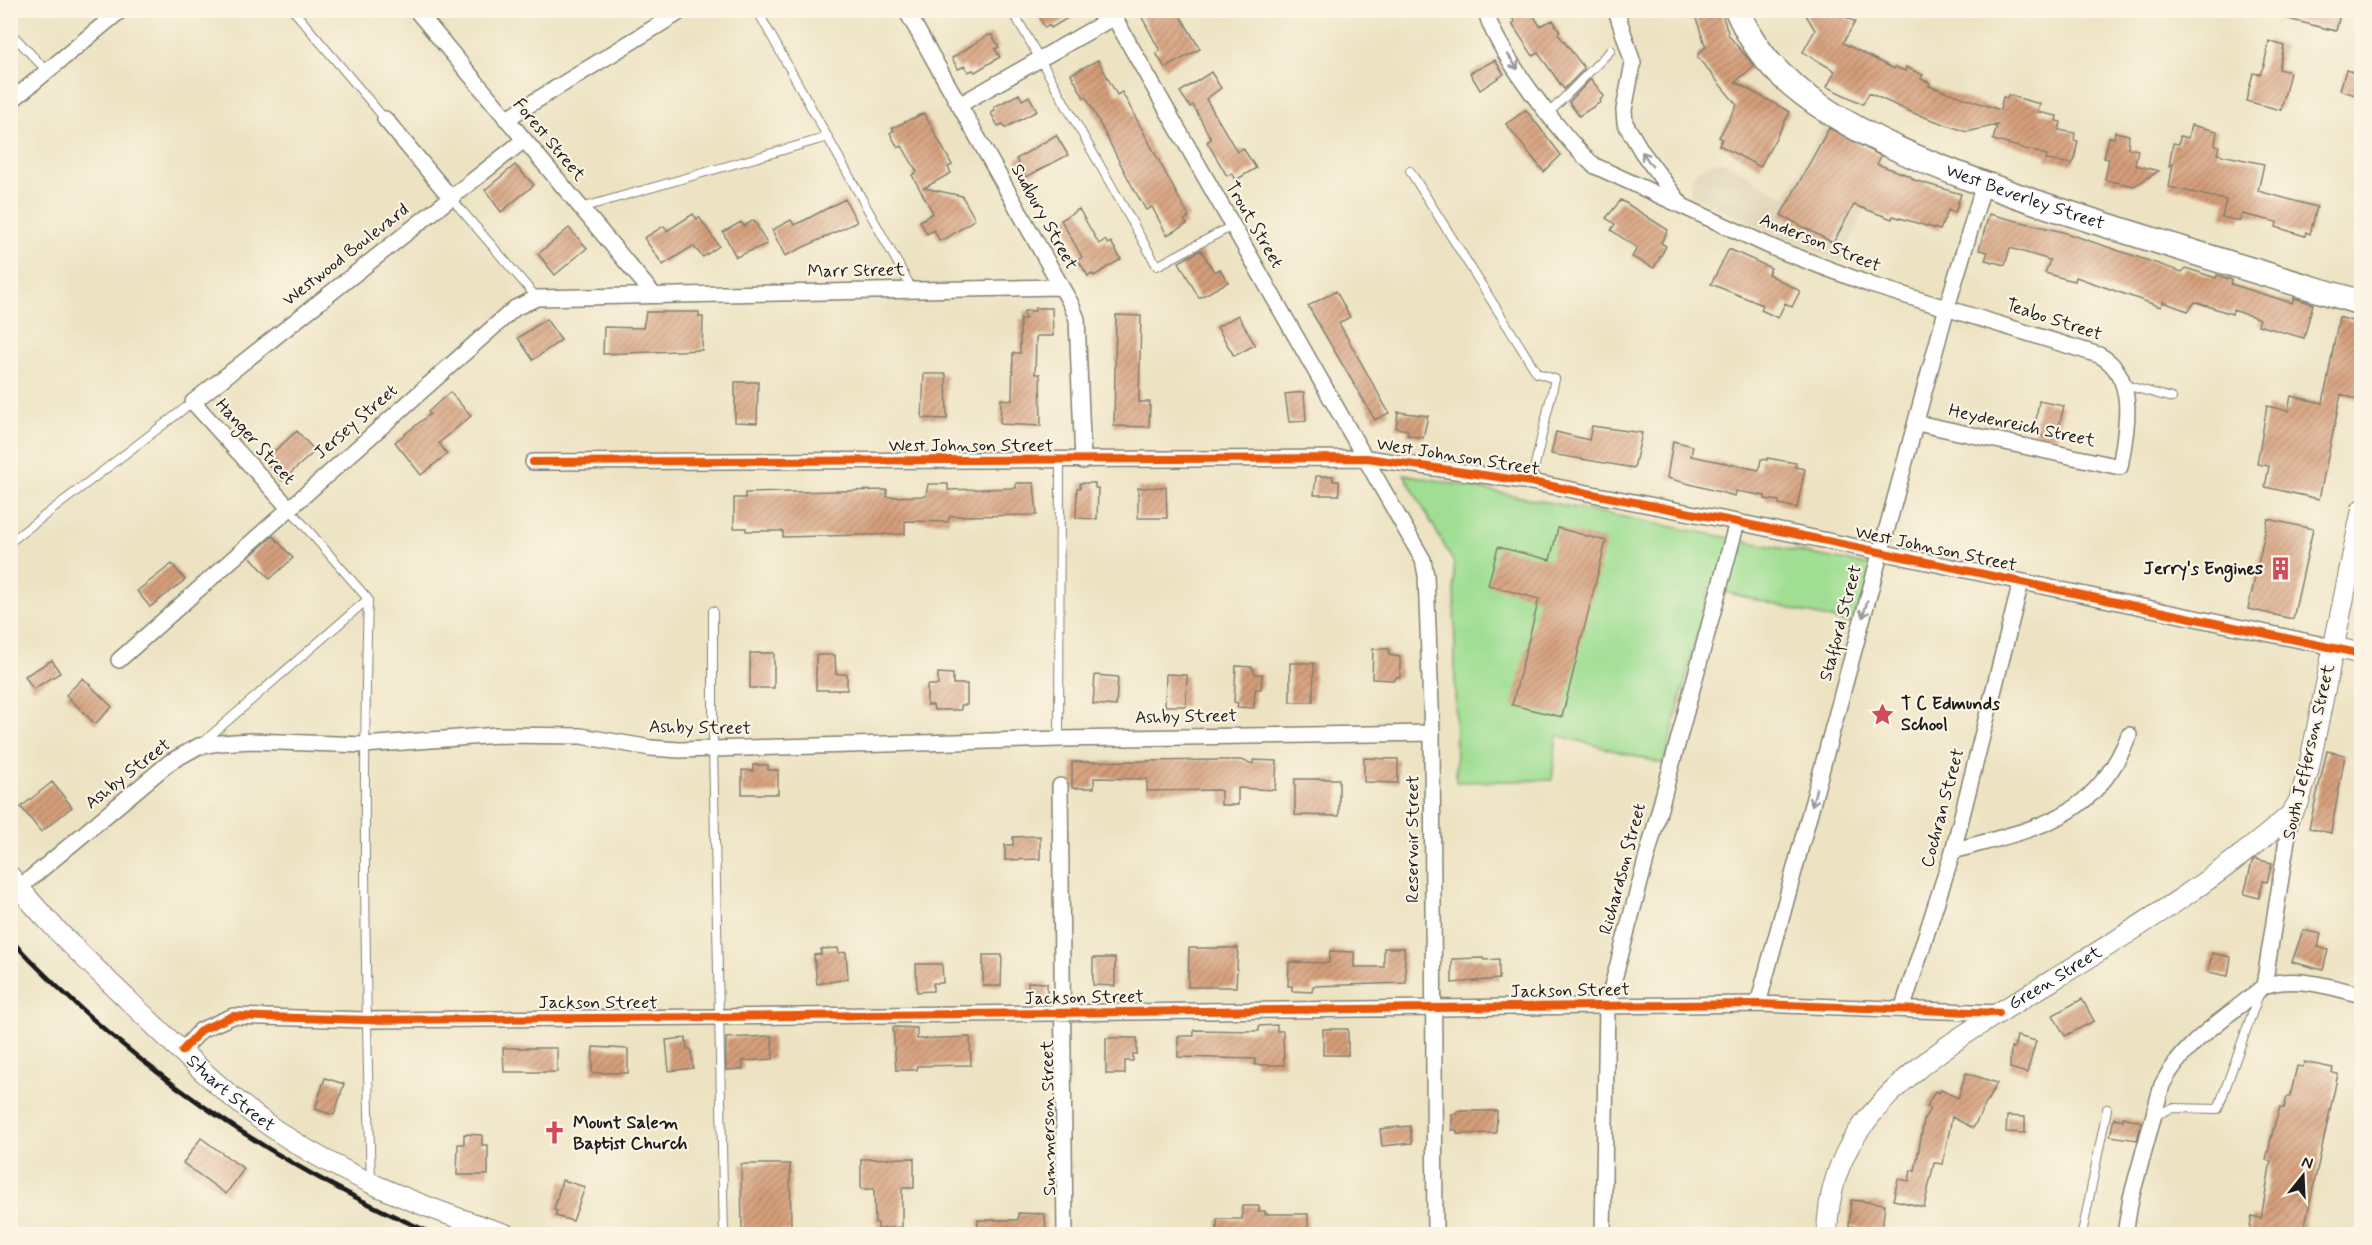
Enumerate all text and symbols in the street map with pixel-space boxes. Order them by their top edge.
one-way arrow [1506,53,1519,70]
street label: Forest Street [507,93,591,187]
one-way arrow [1641,151,1654,167]
street label: West Beverley Street [1942,158,2108,236]
street label: Sudbury Street [1005,160,1083,274]
street label: Trout Street [1219,177,1289,273]
street label: Westwood Boulevard [278,198,414,312]
street label: Anderson Street [1756,208,1884,278]
street label: Marr Street [807,258,905,284]
street label: Teabo Street [2003,293,2105,347]
street label: Jersey Street [309,379,403,465]
street label: Hanger Street [209,394,301,491]
street label: Heydenreich Street [1946,399,2098,453]
street label: West Johnson Street [1375,432,1541,482]
street label: West Johnson Street [889,434,1053,458]
street label: West Johnson Street [1853,520,2019,578]
building icon: Jerry's Engines [2268,556,2294,582]
place label: Jerry's Engines [2143,557,2263,583]
street label: Stafford Street [1814,562,1870,684]
one-way arrow [1859,599,1870,618]
street label: South Jefferson Street [2277,662,2341,842]
place label: T C Edmunds School [1901,692,2000,737]
place icon: T C Edmunds School [1870,701,1896,727]
street label: Ashby Street [1135,704,1237,730]
street label: Ashby Street [649,715,751,741]
street label: Ashby Street [80,733,176,815]
street label: Cochran Street [1916,746,1970,870]
street label: Reservoir Street [1401,775,1425,903]
one-way arrow [1808,788,1819,807]
street label: Richardson Street [1594,800,1652,937]
street label: Green Street [2004,940,2107,1016]
street label: Jackson Street [1510,978,1630,1004]
street label: Jackson Street [1024,985,1144,1011]
street label: Jackson Street [538,991,658,1015]
street label: Summerson Street [1036,1039,1062,1196]
street label: Stuart Street [181,1050,279,1138]
place label: Mount Salem Baptist Church [573,1111,688,1156]
church icon: Mount Salem Baptist Church [542,1120,568,1146]
north arrow [2273,1146,2333,1206]
text: N [2299,1152,2315,1175]

